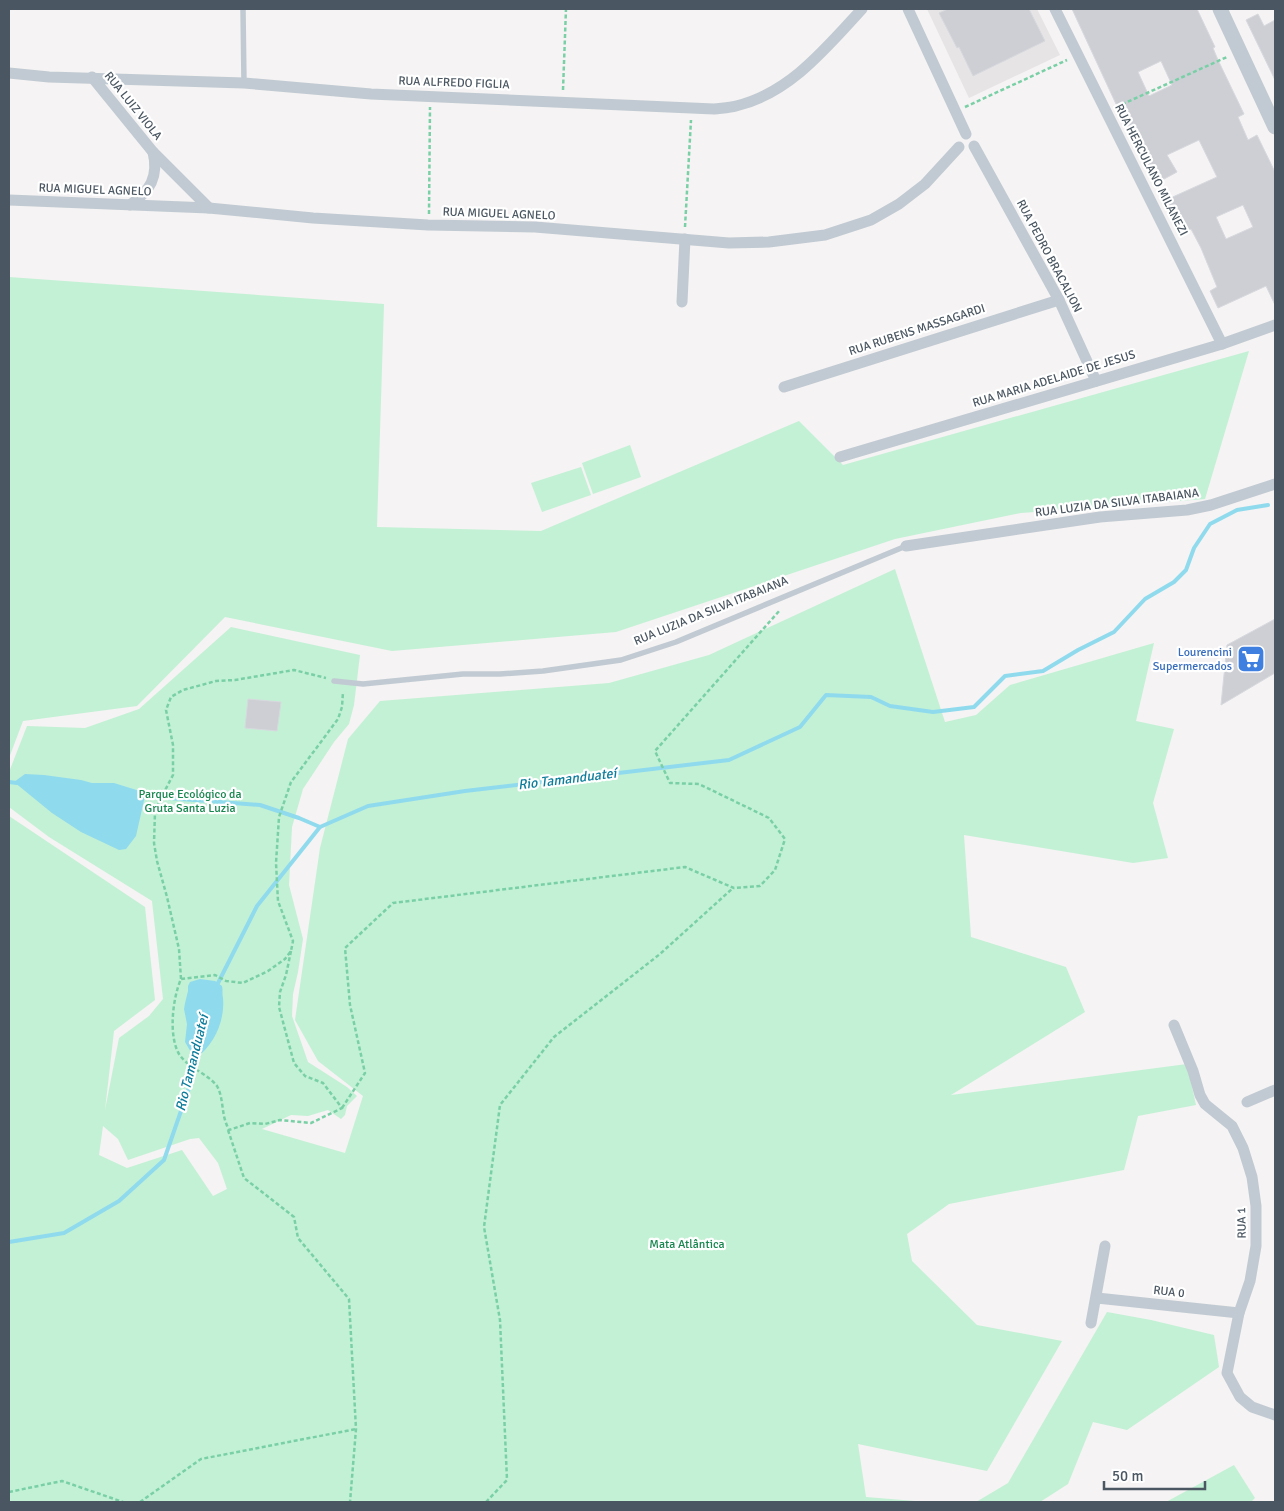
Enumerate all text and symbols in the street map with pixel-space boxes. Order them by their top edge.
street label: RUA LUIZ VIOLA [101,69,166,144]
street label: RUA ALFREDO FIGLIA [398,74,511,92]
street label: RUA HERCULANO MILANEZI [1111,102,1191,238]
street label: RUA MIGUEL AGNELO [38,181,152,199]
street label: RUA PEDRO BRACALION [1013,197,1085,315]
street label: RUA MIGUEL AGNELO [442,205,556,223]
street label: RUA RUBENS MASSAGARDI [847,301,987,359]
street label: RUA MARIA ADELAIDE DE JESUS [971,347,1138,411]
street label: RUA LUZIA DA SILVA ITABAIANA [1034,485,1200,520]
street label: RUA LUZIA DA SILVA ITABAIANA [632,573,791,649]
supermarket icon: Lourencini Supermercados [1236,644,1266,674]
place label: Lourencini Supermercados [1153,645,1232,674]
water label: Rio Tamanduateí [517,764,620,793]
park label: Parque Ecológico da Gruta Santa Luzia [138,787,242,816]
water label: Rio Tamanduateí [172,1010,213,1113]
street label: RUA 1 [1234,1207,1250,1239]
park label: Mata Atlântica [649,1237,725,1252]
street label: RUA 0 [1153,1283,1185,1301]
scale bar [1104,1458,1205,1490]
text: 50 m [1112,1467,1143,1485]

